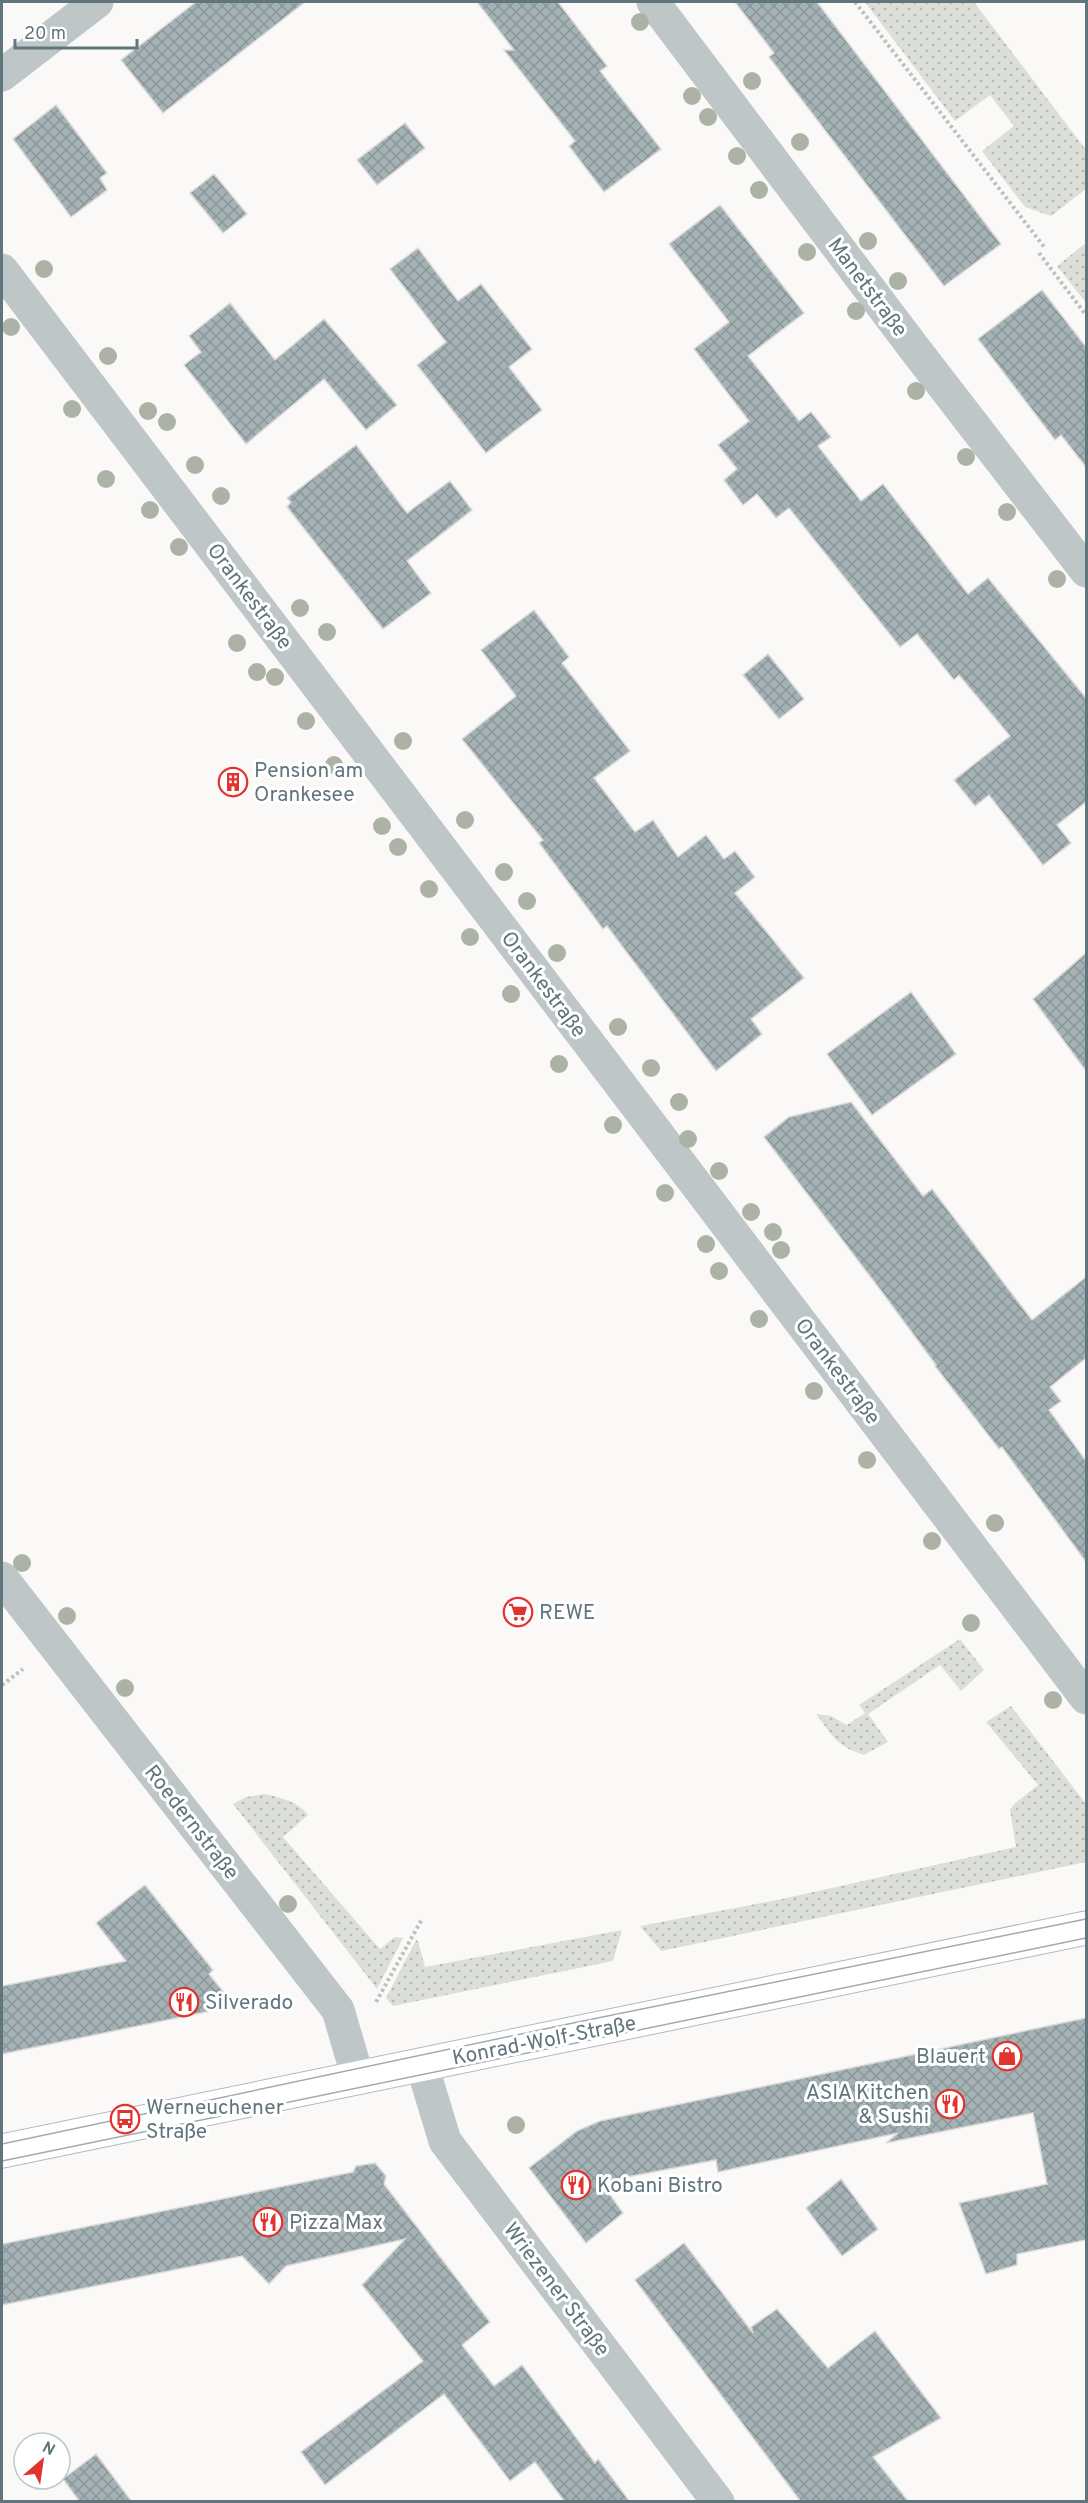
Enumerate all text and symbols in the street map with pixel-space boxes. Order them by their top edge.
scale bar [15,12,136,50]
text: 20 m [24,23,66,46]
street label: Manetstraße [821,233,913,343]
street label: Orankestraße [200,538,298,655]
place label: Pension am Orankesee [254,758,363,809]
building icon: Pension am Orankesee [217,766,249,798]
street label: Orankestraße [494,926,592,1043]
street label: Orankestraße [788,1313,886,1430]
supermarket icon: REWE [502,1596,534,1628]
place label: REWE [539,1600,595,1627]
street label: Roedernstraße [137,1760,244,1886]
restaurant icon: Silverado [168,1986,200,2018]
place label: Silverado [205,1990,293,2017]
street label: Konrad-Wolf-Straße [450,2010,639,2073]
shop icon: Blauert [991,2040,1023,2072]
place label: Blauert [916,2044,986,2071]
place label: ASIA Kitchen & Sushi [806,2080,929,2131]
restaurant icon: ASIA Kitchen & Sushi [934,2088,966,2120]
place label: Werneuchener Straße [146,2095,284,2146]
bus stop icon: Werneuchener Straße [109,2103,141,2135]
restaurant icon: Kobani Bistro [560,2169,592,2201]
place label: Kobani Bistro [597,2173,723,2200]
restaurant icon: Pizza Max [252,2206,284,2238]
place label: Pizza Max [289,2210,383,2237]
street label: Wriezener Straße [497,2218,615,2362]
north arrow [12,2431,72,2491]
text: N [38,2438,58,2461]

